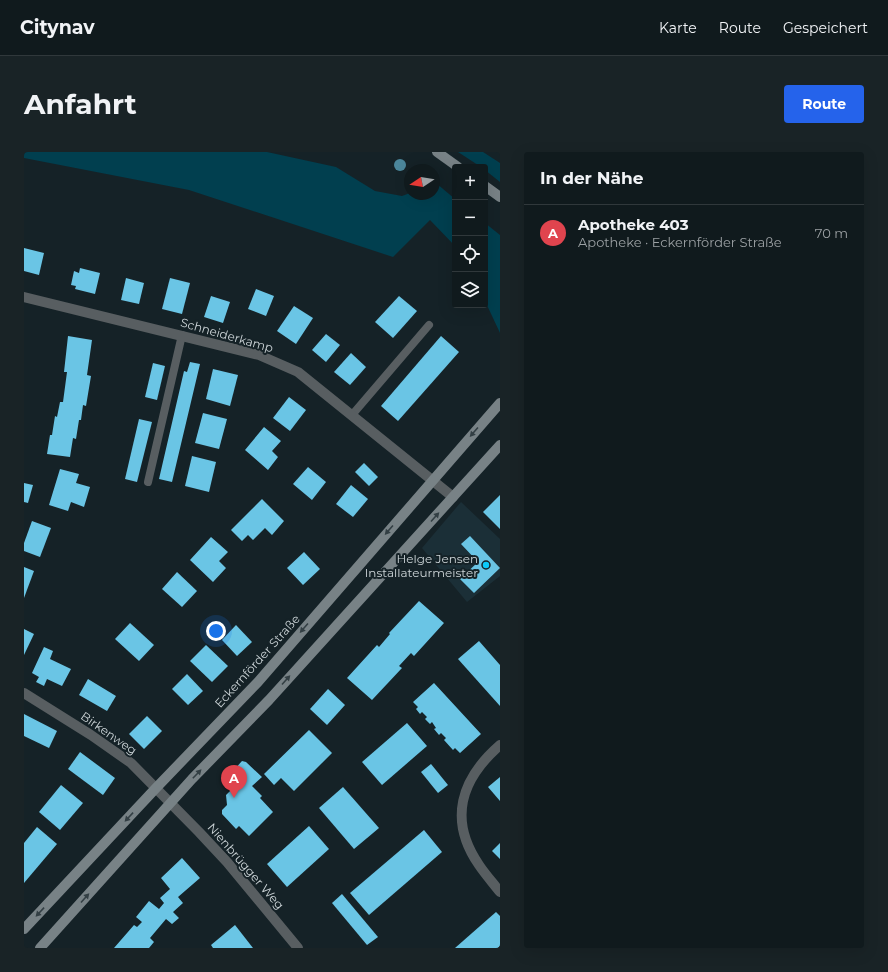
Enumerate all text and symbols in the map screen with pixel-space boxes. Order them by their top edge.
text: Citynav [20,16,95,39]
text: Karte [659,19,697,37]
text: Route [719,19,761,37]
text: Gespeichert [783,19,868,37]
button: Route [784,85,864,123]
text: Anfahrt [24,87,137,121]
north arrow [404,164,440,200]
map controls [452,164,488,308]
button: + [452,164,488,200]
text: In der Nähe [540,168,644,188]
button: − [452,200,488,236]
text: Apotheke 403 [578,215,689,234]
text: A [548,225,558,241]
text: 70 m [815,225,848,241]
text: Apotheke · Eckernförder Straße [578,234,782,250]
button: locate [452,236,488,272]
button: layers [452,272,488,308]
street label: Schneiderkamp [179,315,275,355]
one-way arrow [470,427,479,437]
one-way arrow [430,512,440,522]
one-way arrow [384,525,394,535]
place label: Helge Jensen Installateurmeister [365,551,478,580]
marker: Helge Jensen Installateurmeister [481,560,491,570]
street label: Eckernförder Straße [211,611,303,711]
your location [206,621,226,641]
one-way arrow [300,623,309,634]
one-way arrow [282,675,291,686]
street label: Birkenweg [78,708,140,758]
pin: A [221,765,247,798]
one-way arrow [192,769,202,779]
one-way arrow [125,812,134,821]
street label: Nienbrügger Weg [205,820,287,912]
one-way arrow [81,893,90,903]
one-way arrow [36,907,45,916]

